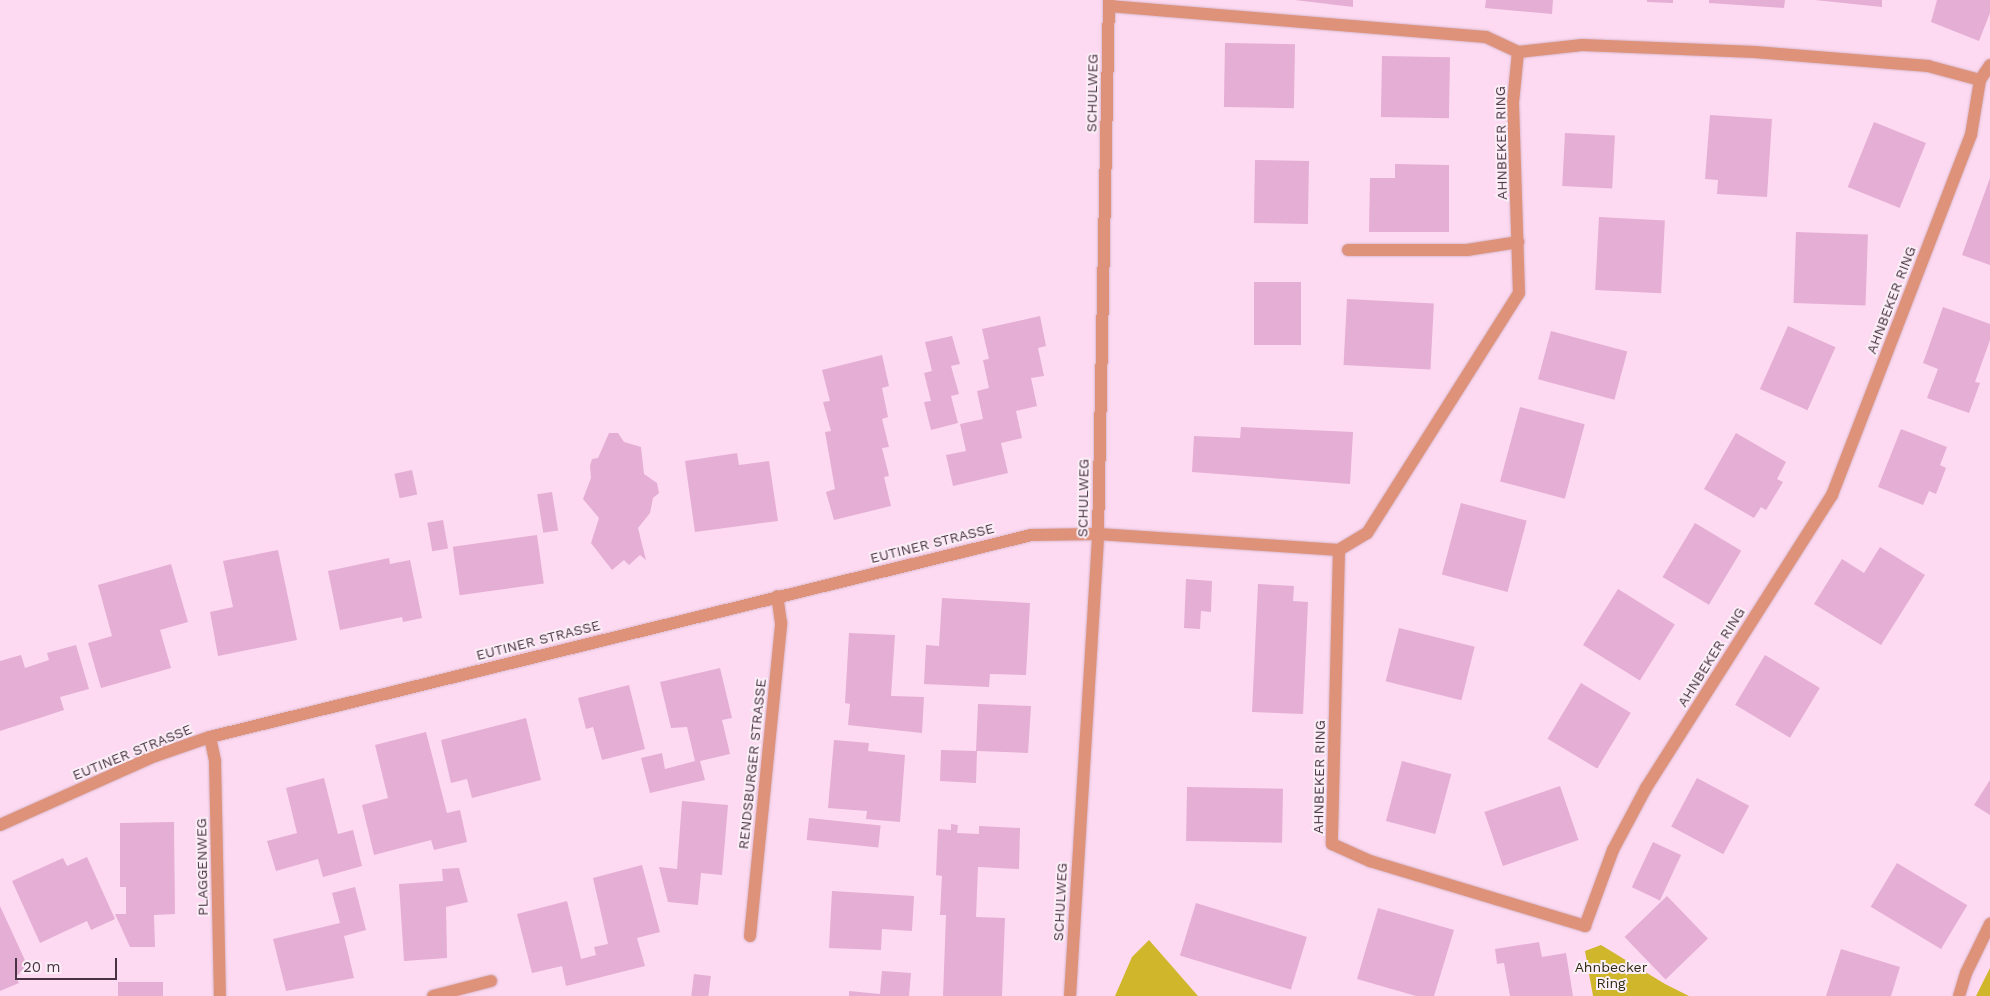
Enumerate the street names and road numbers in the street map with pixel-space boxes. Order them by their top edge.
street label: SCHULWEG [1083,54,1101,132]
street label: AHNBEKER RING [1492,86,1510,200]
street label: AHNBEKER RING [1863,244,1919,356]
street label: SCHULWEG [1074,459,1092,537]
street label: EUTINER STRASSE [868,519,996,567]
street label: AHNBEKER RING [1674,604,1748,710]
street label: EUTINER STRASSE [474,616,602,664]
street label: RENDSBURGER STRASSE [735,678,769,850]
street label: EUTINER STRASSE [70,720,194,784]
street label: AHNBEKER RING [1310,720,1328,834]
street label: PLAGGENWEG [193,818,211,916]
street label: SCHULWEG [1050,862,1070,942]

